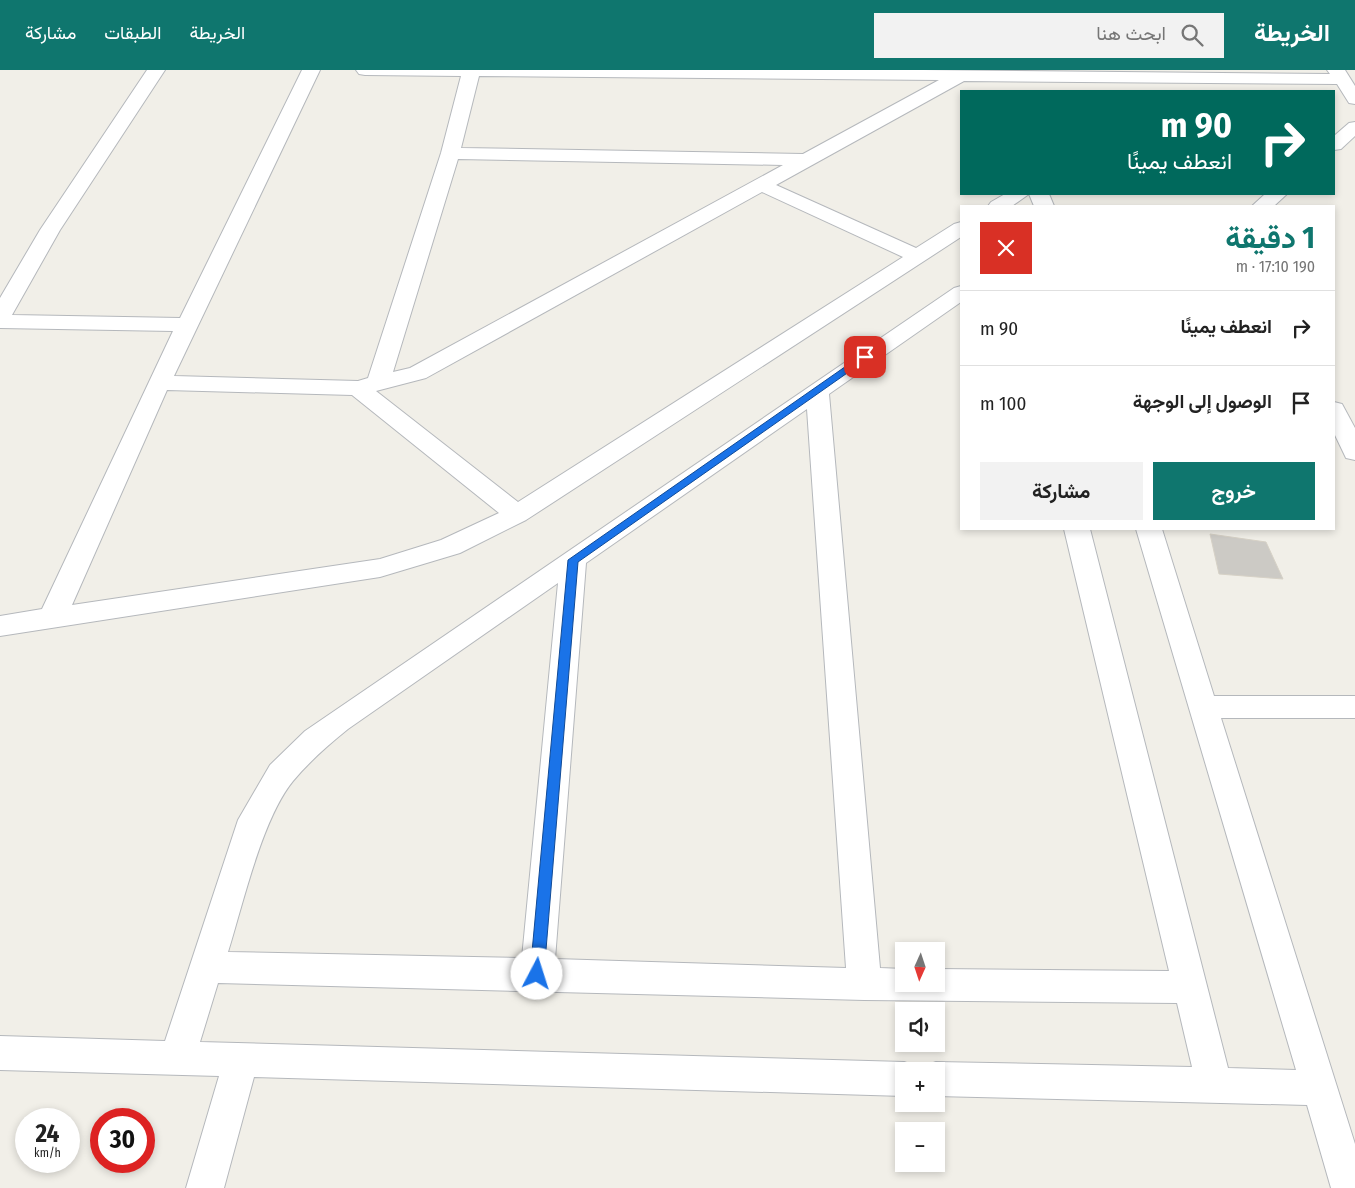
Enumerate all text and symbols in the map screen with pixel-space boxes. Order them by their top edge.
search box [874,13,1224,58]
text: الخريطة [1254,19,1330,47]
icon: search [1178,21,1206,49]
text: مشاركة [25,22,76,44]
text: الطبقات [104,22,161,44]
text: الخريطة [189,22,245,44]
text: ابحث هنا [1096,22,1166,45]
text: 90 m [1161,104,1232,146]
icon: right [1250,110,1315,175]
text: انعطف يمينًا [1127,148,1232,175]
text: 1 دقيقة [1225,220,1315,256]
button: close [980,222,1032,274]
text: 190 m · 17:10 [1236,257,1315,276]
icon: right [1287,314,1315,342]
text: انعطف يمينًا [1180,315,1272,338]
text: 90 m [980,317,1018,340]
pin [844,336,886,378]
icon: arrive [851,343,879,371]
icon: arrive [1287,389,1315,417]
text: الوصول إلى الوجهة [1133,390,1272,413]
text: 100 m [980,392,1026,415]
button: مشاركة [980,462,1143,520]
button: خروج [1153,462,1315,520]
north arrow [895,942,945,992]
map controls [895,942,945,1172]
position arrow [510,947,562,999]
button: sound [895,1002,945,1052]
button: + [895,1062,945,1112]
speed limit sign: 30 [90,1108,155,1173]
text: 24 [36,1119,59,1149]
button: − [895,1122,945,1172]
text: km/h [34,1146,61,1160]

